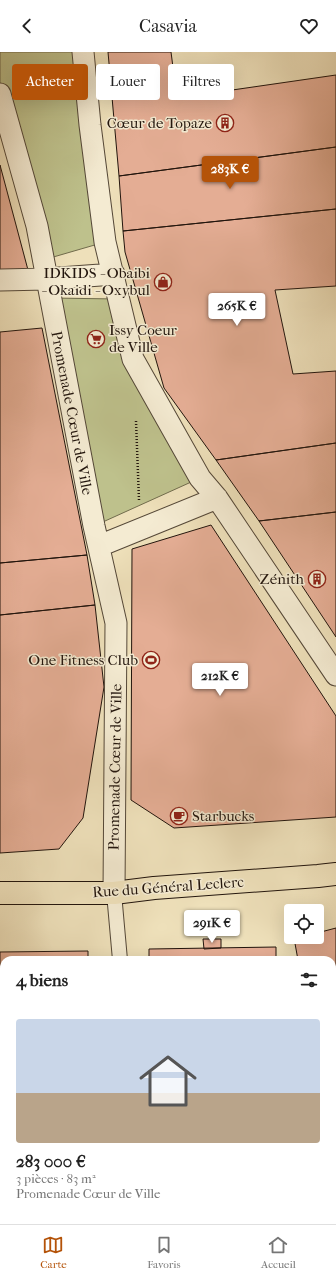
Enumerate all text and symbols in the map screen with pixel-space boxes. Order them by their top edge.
icon: back [16,15,38,37]
icon: heart [298,15,320,37]
text: Casavia [139,16,197,37]
chip: Acheter [12,64,88,100]
chip: Louer [96,64,160,100]
chip: Filtres [168,64,234,100]
building icon: Cœur de Topaze [215,113,235,133]
place label: Cœur de Topaze [107,114,213,132]
pin: 283K € [197,156,263,190]
text: 283K € [211,161,249,176]
place label: IDKIDS - Obaibi - Okaidi - Oxybul [41,264,151,299]
shop icon: IDKIDS - Obaibi - Okaidi - Oxybul [153,272,173,292]
pin: 265K € [204,293,270,327]
text: 265K € [217,298,257,313]
place label: Issy Coeur de Ville [109,321,178,356]
street label: Promenade Cœur de Ville [47,329,97,497]
supermarket icon: Issy Coeur de Ville [86,329,106,349]
building icon: Zénith [307,569,327,589]
place label: Zénith [260,570,305,588]
sports icon: One Fitness Club [141,650,161,670]
place label: One Fitness Club [28,651,138,669]
pin: 212K € [187,663,253,697]
text: 212K € [201,668,239,683]
street label: Promenade Cœur de Ville [105,683,125,851]
cafe icon: Starbucks [169,806,189,826]
place label: Starbucks [192,807,255,825]
street label: Rue du Général Leclerc [92,873,245,901]
map controls [284,904,324,944]
button: locate [284,904,324,944]
pin: 291K € [179,910,245,944]
text: 291K € [193,915,231,930]
icon: filters [298,969,320,991]
text: 4 biens [16,970,68,990]
icon: home [132,1045,204,1117]
text: 283 000 € [16,1151,86,1171]
text: 3 pièces · 83 m² [16,1171,96,1186]
text: Promenade Cœur de Ville [16,1186,161,1201]
tab: Carte [40,1234,67,1271]
tab: Favoris [147,1234,181,1271]
tab: Accueil [261,1234,296,1271]

